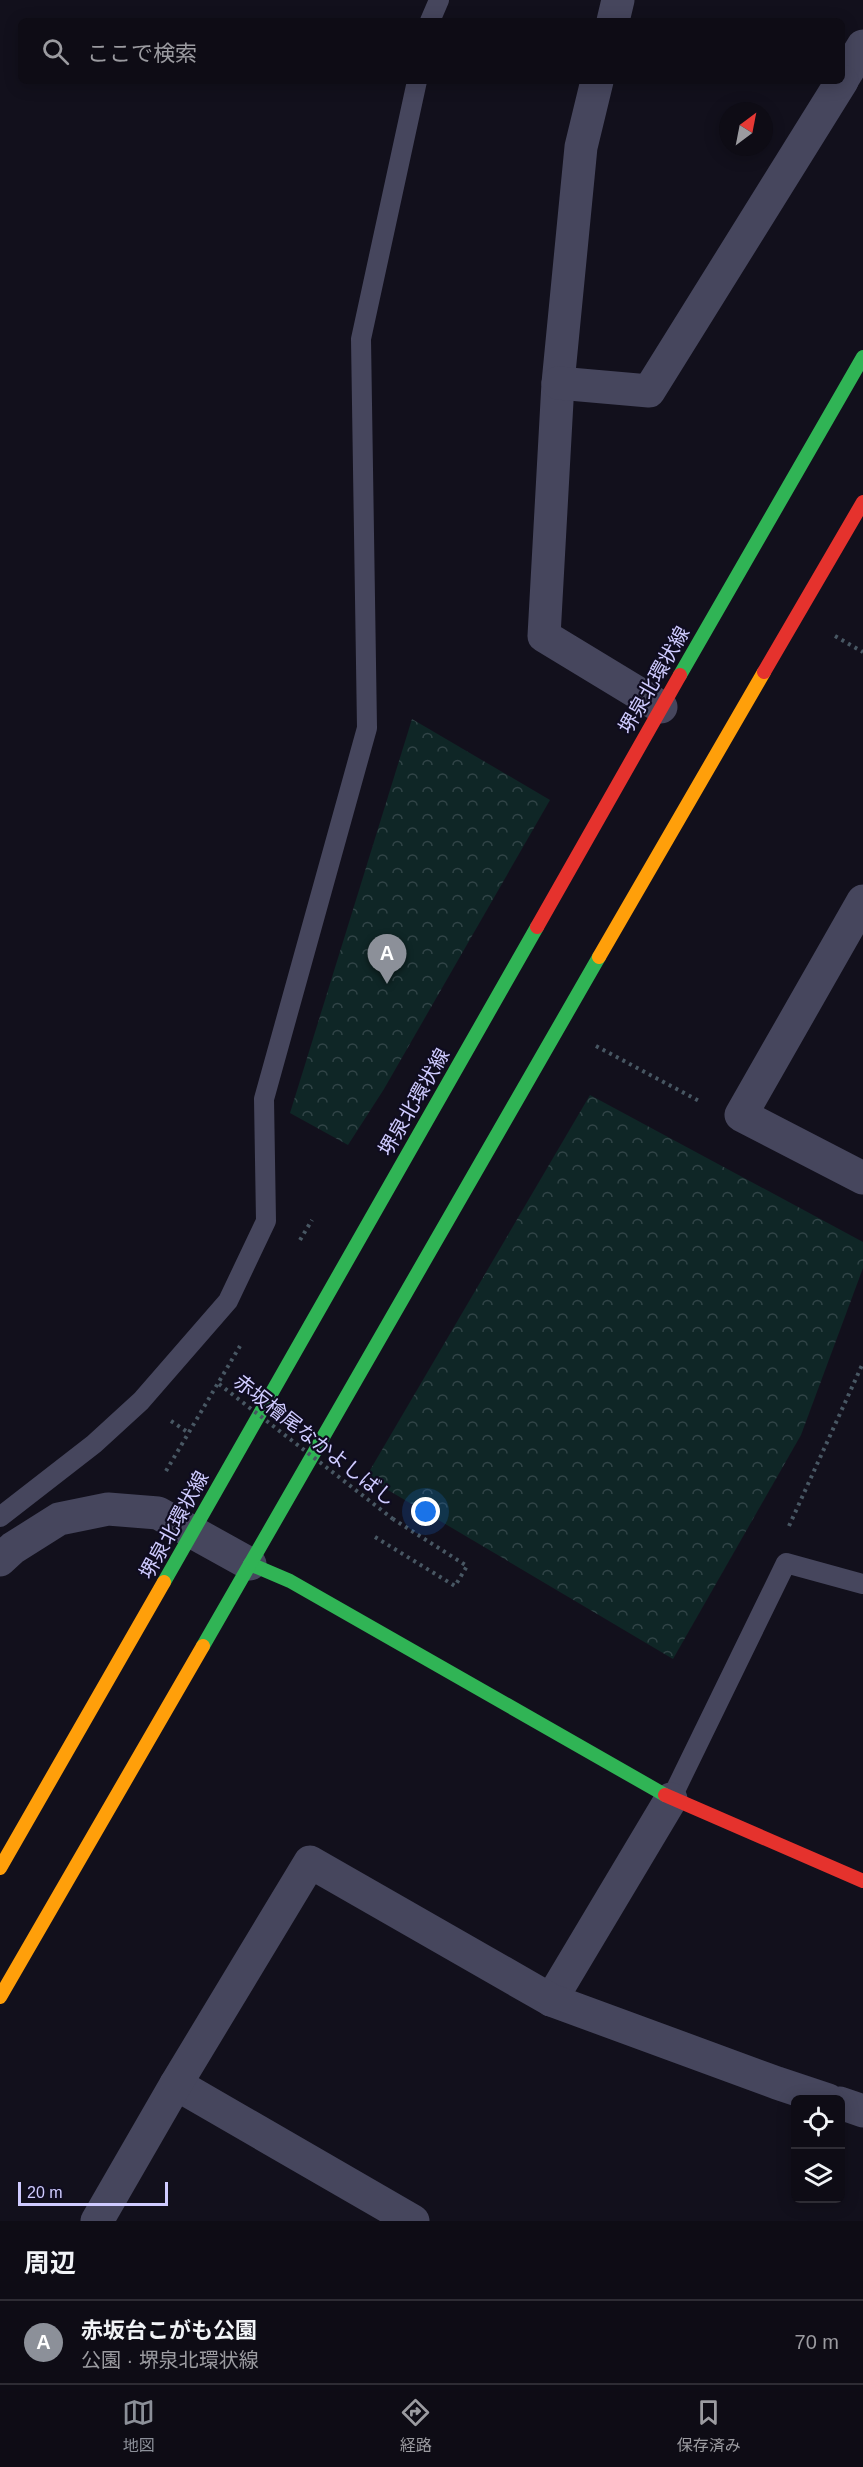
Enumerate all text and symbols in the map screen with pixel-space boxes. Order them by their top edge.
search box [18,18,845,84]
icon: search [39,35,72,68]
text: ここで検索 [87,41,197,66]
north arrow [719,102,773,156]
street label: 堺泉北環状線 [614,623,694,737]
pin: A [368,934,406,984]
street label: 堺泉北環状線 [374,1045,454,1159]
street label: 赤坂檜尾なかよしばし [230,1370,400,1510]
street label: 堺泉北環状線 [135,1467,213,1583]
your location [411,1497,440,1526]
map controls [791,2095,845,2203]
button: locate [791,2095,845,2149]
button: layers [791,2149,845,2203]
scale bar [18,2179,168,2206]
text: 20 m [27,2184,63,2201]
text: 周辺 [24,2248,76,2278]
text: 赤坂台こがも公園 [81,2318,257,2343]
text: A [36,2331,51,2353]
text: 70 m [795,2331,839,2353]
text: 公園 · 堺泉北環状線 [81,2349,259,2371]
tab: 地図 [122,2396,155,2456]
tab: 経路 [399,2396,432,2456]
tab: 保存済み [677,2396,741,2456]

